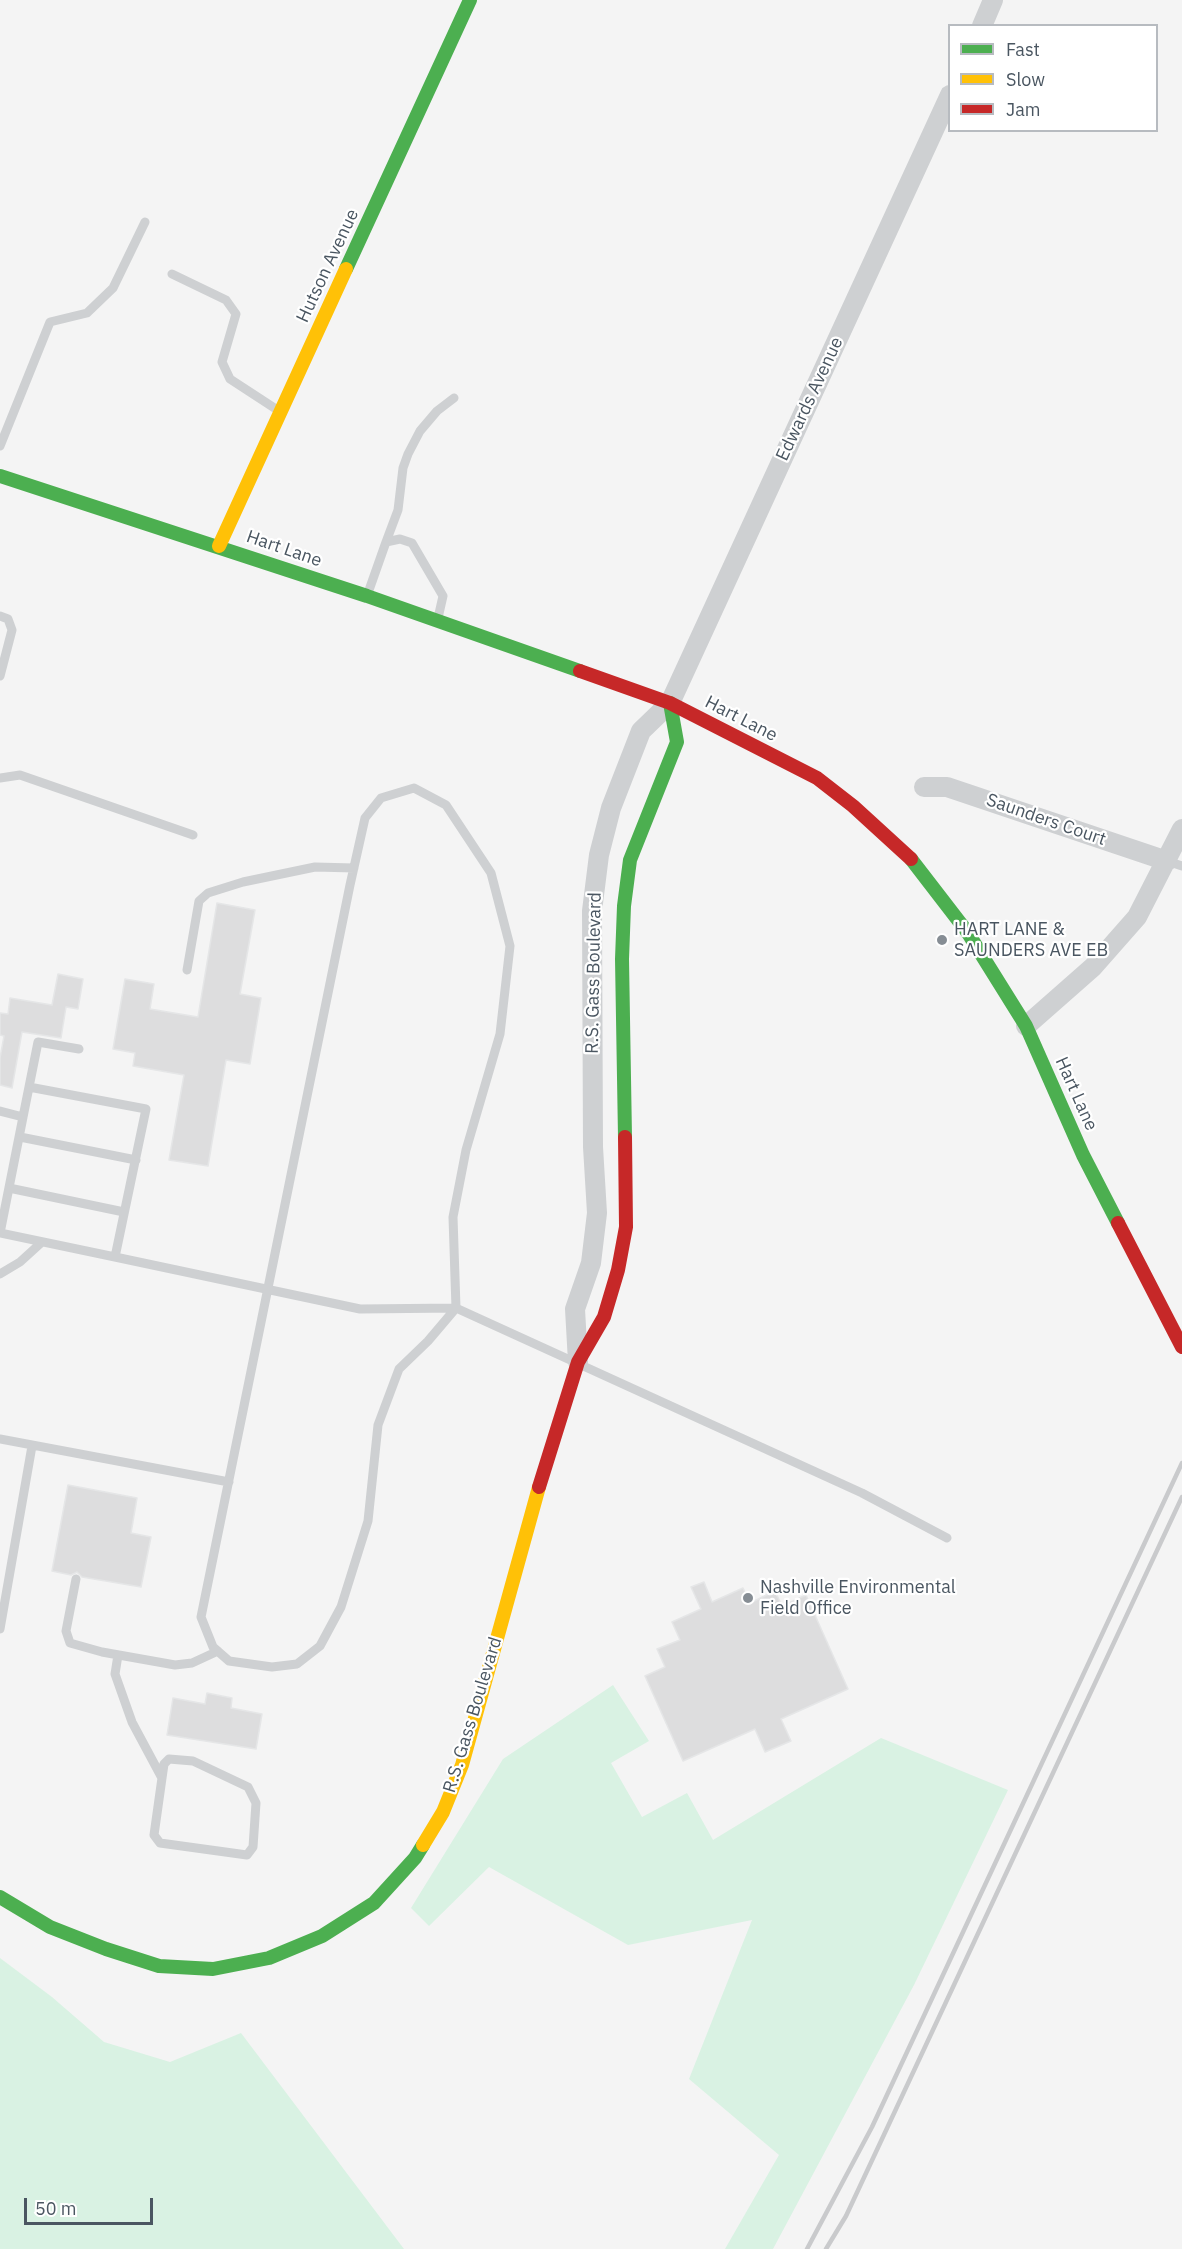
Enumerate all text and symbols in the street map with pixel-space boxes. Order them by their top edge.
legend [948,24,1158,132]
text: Fast [1006,38,1040,61]
text: Slow [1006,68,1045,91]
text: Jam [1006,98,1041,121]
street label: Hutson Avenue [292,206,364,326]
street label: Edwards Avenue [772,334,848,464]
street label: Hart Lane [243,526,325,572]
street label: Hart Lane [701,692,781,746]
street label: Saunders Court [983,789,1109,851]
street label: R.S. Gass Boulevard [582,892,606,1054]
place label: HART LANE & SAUNDERS AVE EB [954,919,1108,962]
marker: HART LANE & SAUNDERS AVE EB [935,933,949,947]
street label: Hart Lane [1050,1054,1102,1134]
place label: Nashville Environmental Field Office [760,1577,956,1620]
marker: Nashville Environmental Field Office [741,1591,755,1605]
street label: R.S. Gass Boulevard [439,1635,507,1795]
scale bar [27,2186,156,2224]
text: 50 m [35,2197,77,2220]

